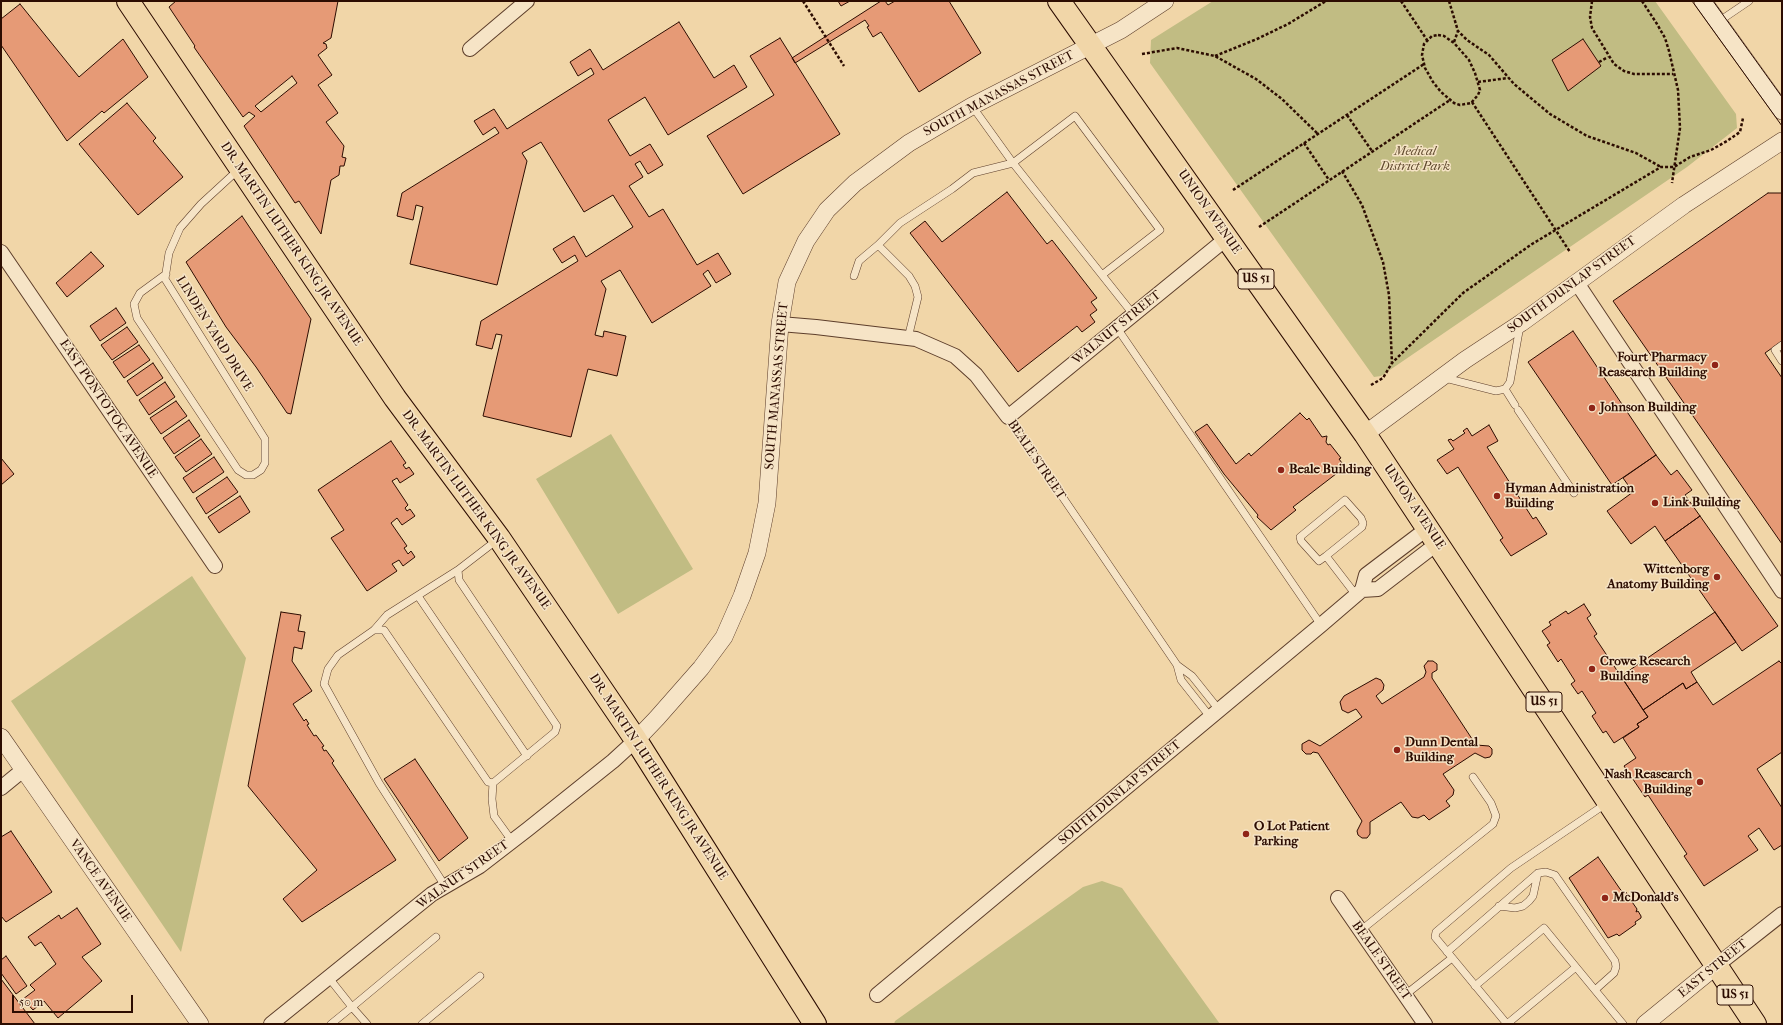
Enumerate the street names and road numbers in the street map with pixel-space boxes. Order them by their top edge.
street label: SOUTH MANASSAS STREET [921,48,1077,140]
street label: DR. MARTIN LUTHER KING JR AVENUE [217,139,365,349]
street label: UNION AVENUE [1174,167,1244,257]
street label: SOUTH DUNLAP STREET [1505,233,1639,337]
road number: US 51 [1238,269,1274,289]
street label: LINDEN YARD DRIVE [172,274,256,394]
street label: WALNUT STREET [1070,288,1164,368]
street label: SOUTH MANASSAS STREET [762,302,792,470]
street label: EAST PONTOTOC AVENUE [56,337,160,481]
street label: DR. MARTIN LUTHER KING JR AVENUE [398,407,554,613]
street label: BEALE STREET [1004,417,1068,503]
street label: UNION AVENUE [1380,461,1448,553]
street label: DR. MARTIN LUTHER KING JR AVENUE [585,671,731,883]
road number: US 51 [1526,692,1562,712]
street label: SOUTH DUNLAP STREET [1056,737,1184,849]
street label: VANCE AVENUE [66,837,134,925]
street label: WALNUT STREET [414,837,512,913]
street label: BEALE STREET [1348,919,1414,1003]
street label: EAST STREET [1675,936,1751,1002]
road number: US 51 [1717,985,1753,1005]

